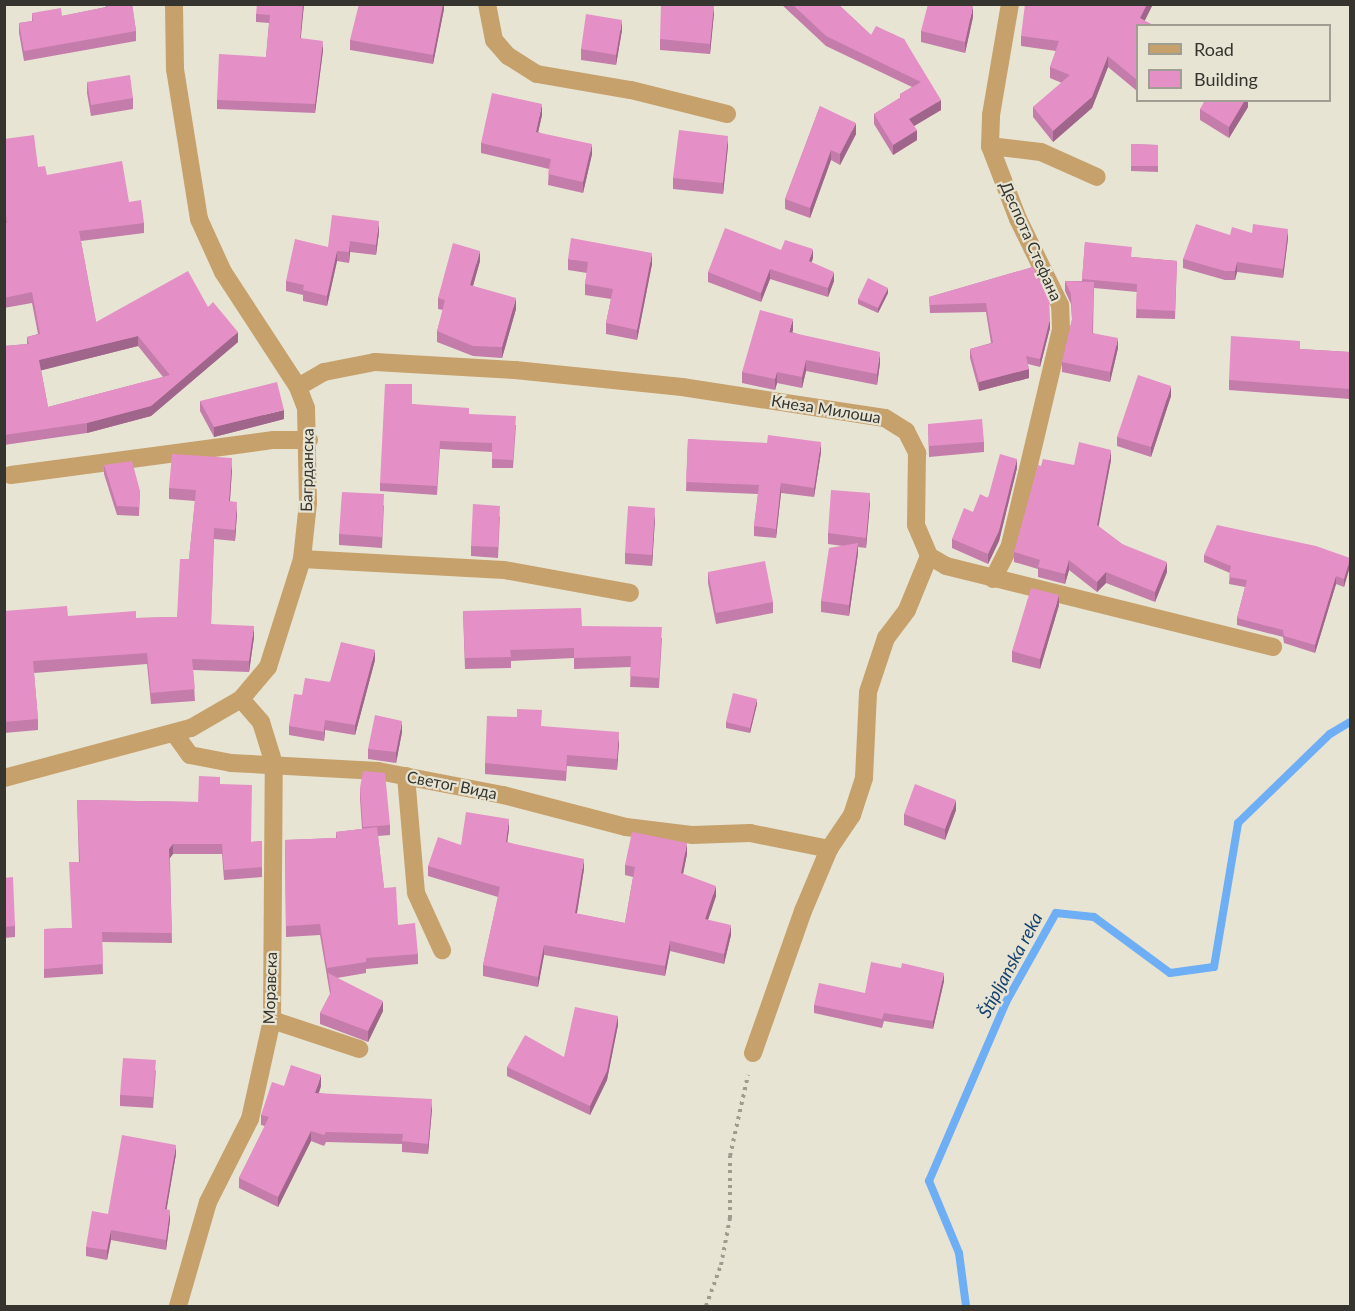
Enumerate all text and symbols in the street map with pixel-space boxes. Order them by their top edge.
legend [1136,24,1331,102]
text: Road [1194,38,1234,60]
text: Building [1194,68,1258,90]
street label: Деспота Стефана [996,178,1066,304]
street label: Кнеза Милоша [770,391,882,427]
street label: Багрданска [297,428,317,512]
street label: Светог Вида [405,767,499,803]
water label: Štipljanska reka [973,909,1047,1021]
street label: Моравска [259,951,281,1025]

